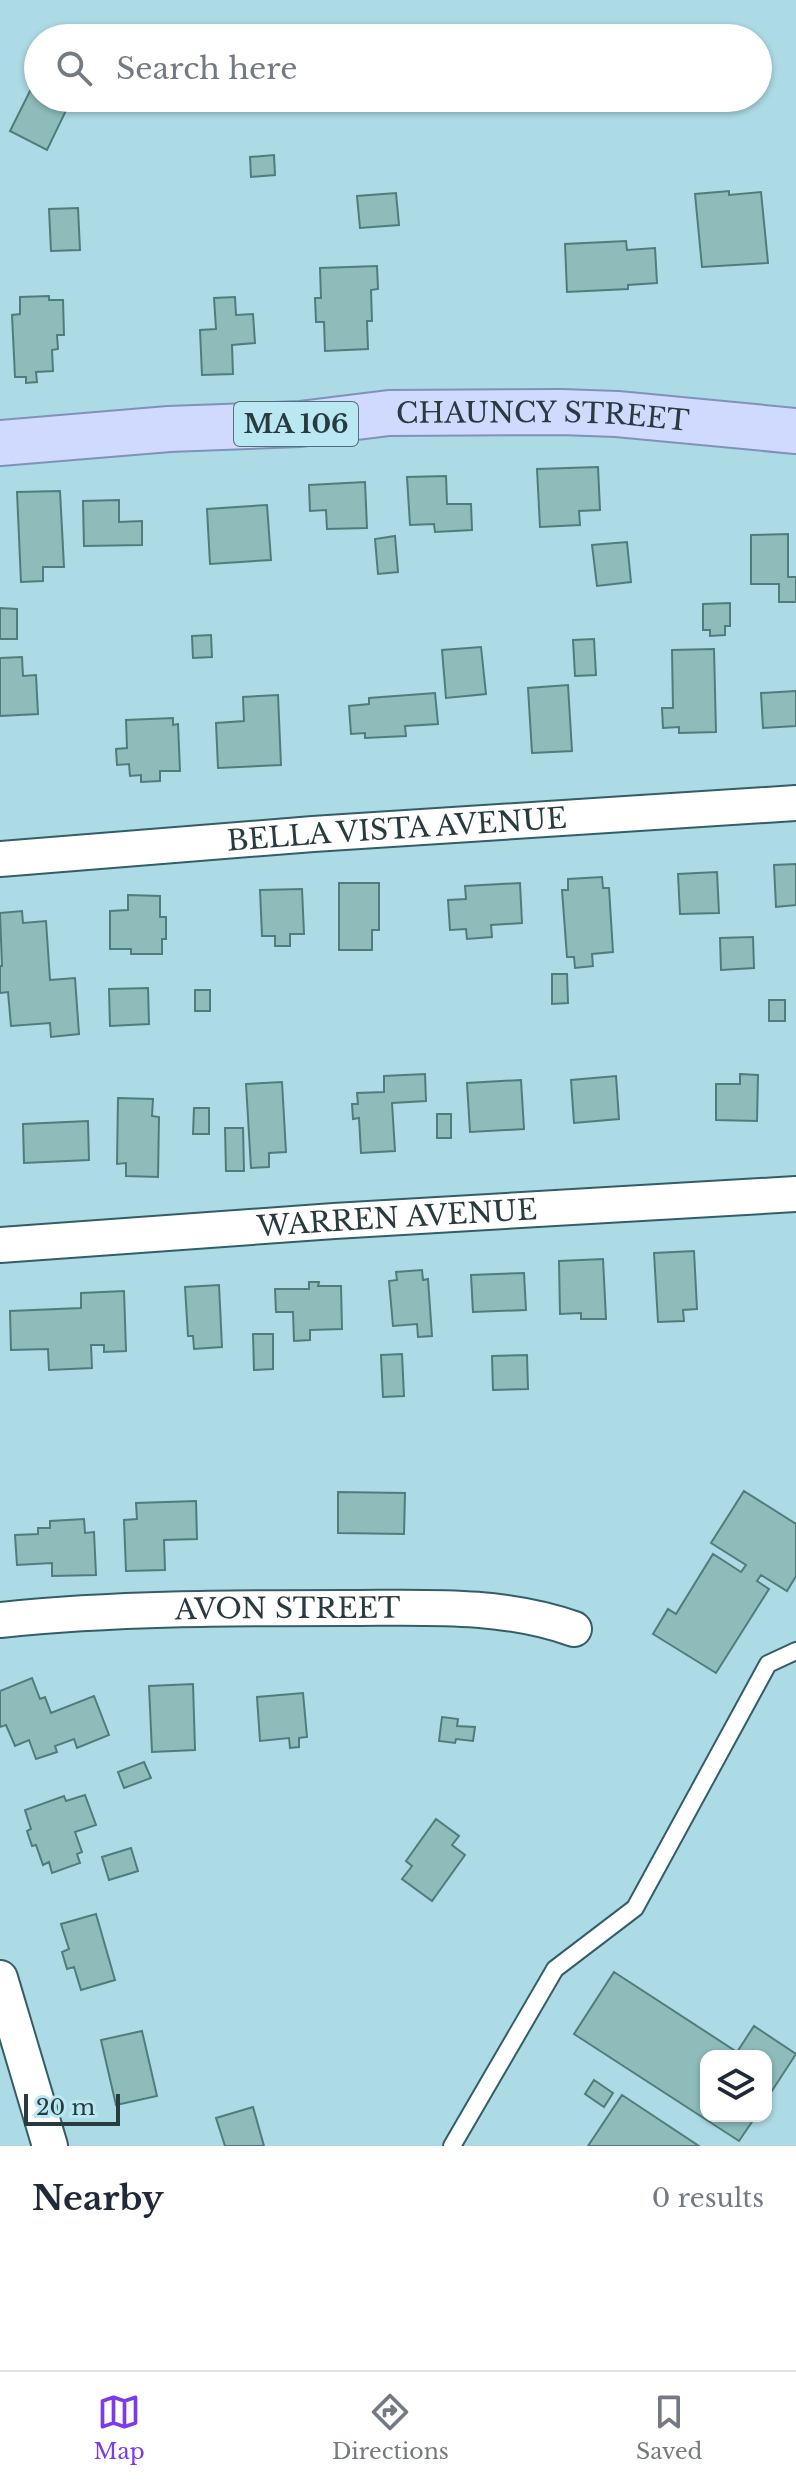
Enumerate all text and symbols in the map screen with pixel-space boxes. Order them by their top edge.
search box [24,24,772,112]
icon: search [52,46,96,90]
text: Search here [116,50,297,87]
street label: CHAUNCY STREET [396,394,691,438]
road number: MA 106 [234,402,358,446]
street label: BELLA VISTA AVENUE [226,800,568,858]
street label: WARREN AVENUE [255,1192,538,1244]
street label: AVON STREET [173,1590,401,1627]
map controls [700,2050,772,2122]
button: layers [700,2050,772,2122]
scale bar [24,2090,120,2126]
text: 20 m [36,2094,95,2121]
text: Nearby [32,2177,164,2219]
text: 0 results [652,2182,764,2214]
tab: Map [94,2390,145,2465]
tab: Directions [332,2390,449,2465]
tab: Saved [636,2390,702,2465]

